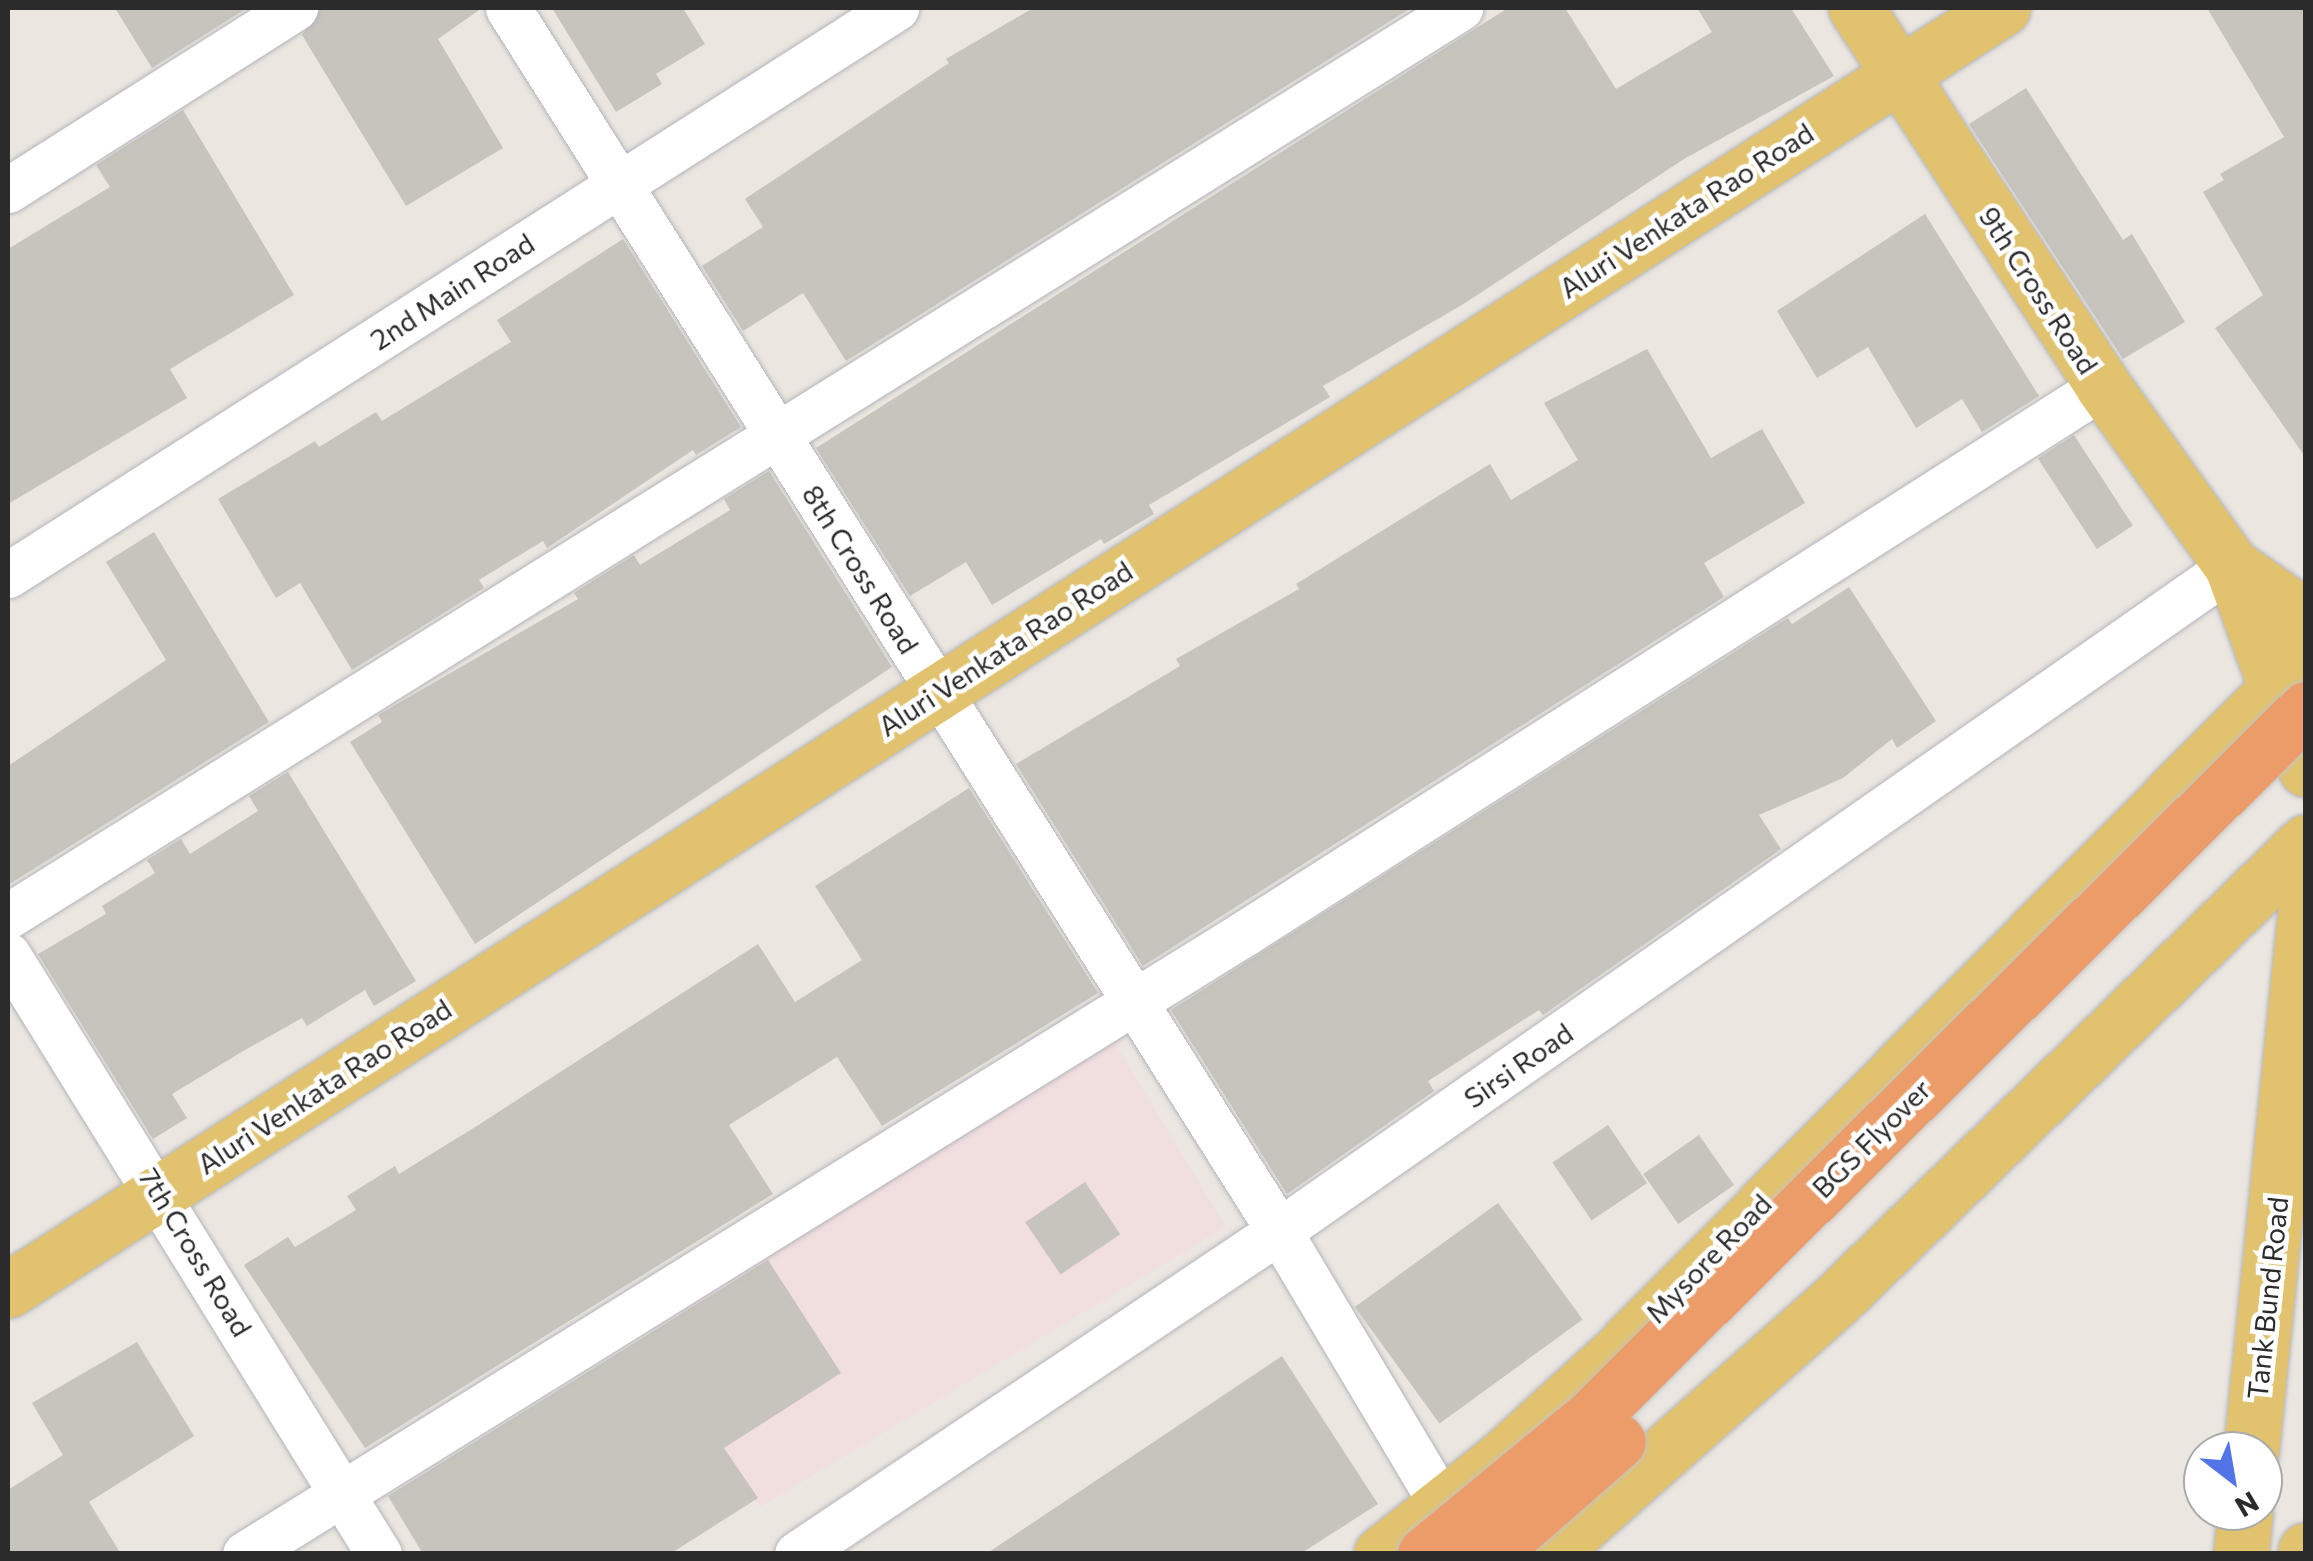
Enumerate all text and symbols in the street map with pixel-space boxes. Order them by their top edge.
street label: Aluri Venkata Rao Road [1553,115,1819,305]
street label: 9th Cross Road [1973,200,2105,380]
street label: 2nd Main Road [364,226,540,356]
street label: 8th Cross Road [796,479,926,659]
street label: Aluri Venkata Rao Road [872,553,1138,743]
street label: Aluri Venkata Rao Road [191,991,457,1181]
street label: Sirsi Road [1457,1015,1579,1115]
street label: BGS Flyover [1805,1072,1937,1204]
street label: 7th Cross Road [133,1162,259,1342]
street label: Mysore Road [1638,1187,1778,1329]
street label: Tank Bund Road [2240,1195,2294,1401]
north arrow [2183,1431,2283,1531]
text: N [2230,1485,2265,1525]

